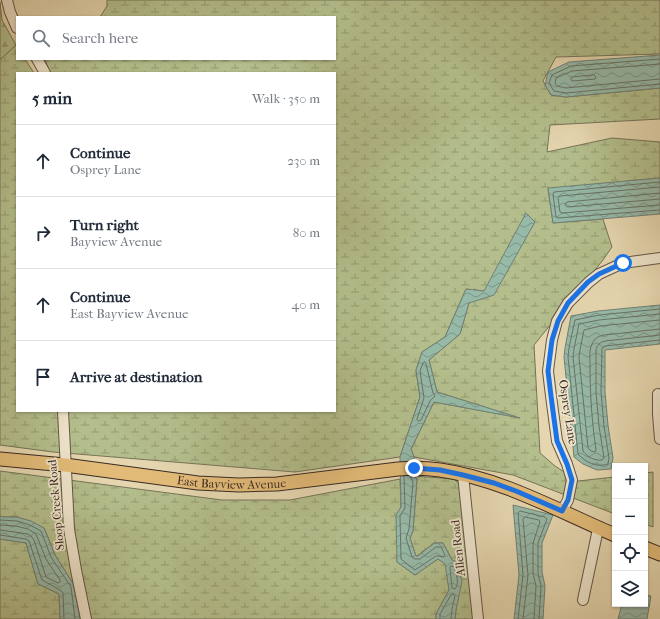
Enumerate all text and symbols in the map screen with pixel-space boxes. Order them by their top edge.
search box [16,16,336,60]
icon: search [30,27,52,49]
text: Search here [62,29,138,47]
text: 5 min [32,88,72,108]
text: Walk · 350 m [252,91,320,106]
text: Continue [70,144,130,162]
icon: ahead [32,150,54,172]
text: 230 m [287,153,320,168]
text: Osprey Lane [70,162,141,177]
text: Turn right [70,216,139,234]
icon: right [32,222,54,244]
text: 80 m [293,225,320,240]
text: Bayview Avenue [70,234,162,249]
route start [614,254,632,272]
text: Continue [70,288,130,306]
icon: ahead [32,294,54,316]
text: 40 m [292,297,320,312]
text: East Bayview Avenue [70,306,188,321]
icon: arrive [32,366,54,388]
text: Arrive at destination [70,368,202,386]
street label: Osprey Lane [556,378,580,446]
street label: Sloop Creek Road [45,459,67,551]
route end [405,459,423,477]
map controls [612,463,648,607]
button: + [612,463,648,499]
street label: East Bayview Avenue [176,473,287,492]
button: − [612,499,648,535]
street label: Allen Road [448,519,468,578]
button: locate [612,535,648,571]
button: layers [612,571,648,607]

